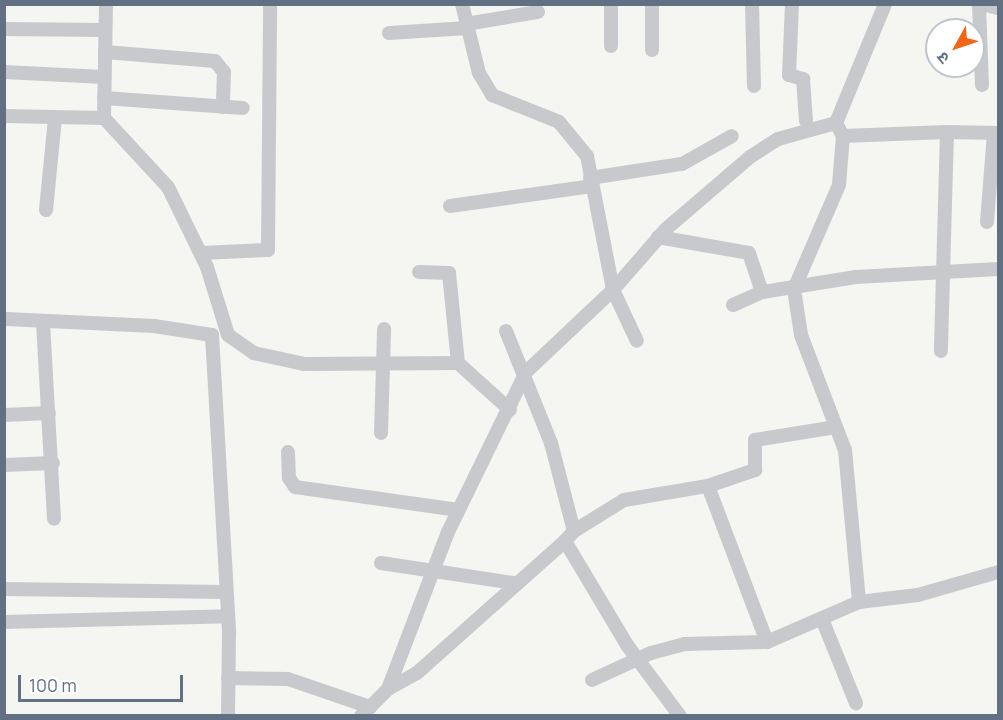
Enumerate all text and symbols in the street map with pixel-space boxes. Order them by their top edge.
north arrow [925,18,985,78]
text: उ [931,48,954,69]
scale bar [21,663,186,701]
text: 100 m [29,673,77,697]

